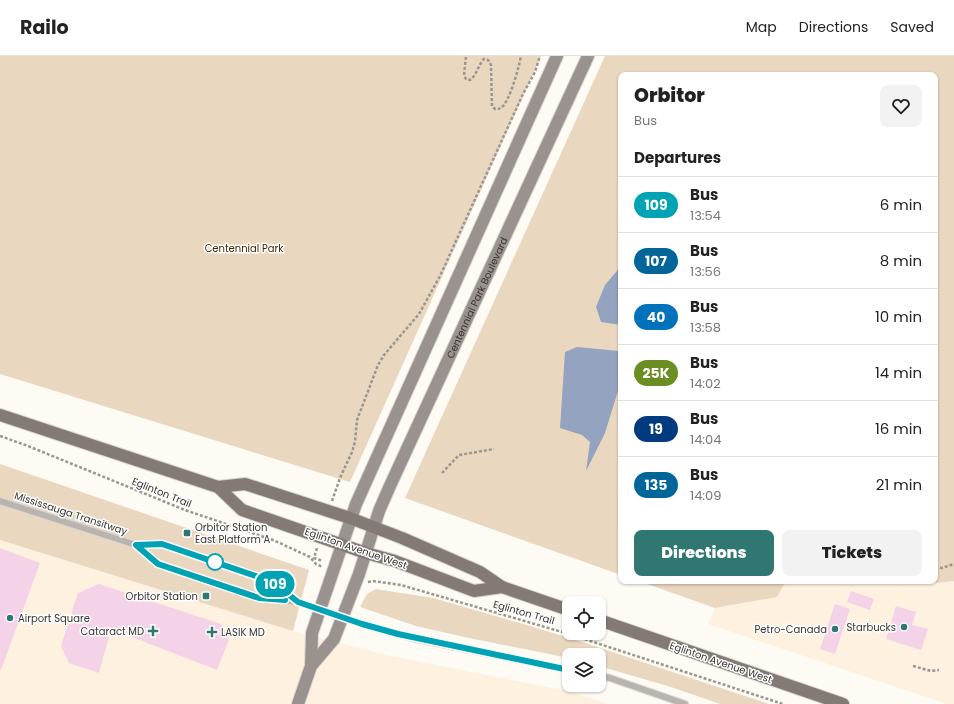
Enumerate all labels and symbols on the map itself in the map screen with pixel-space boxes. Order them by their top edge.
street label: Centennial Park Boulevard [443,235,512,361]
park label: Centennial Park [205,241,284,256]
street label: Eglinton Trail [130,474,194,511]
street label: Mississauga Transitway [12,488,130,539]
place label: Orbitor Station East Platform A [195,520,270,547]
street label: Eglinton Avenue West [303,524,409,573]
marker: Orbitor Station East Platform A [182,528,192,538]
unlabelled marker [206,553,224,571]
line badge: 109 [252,571,298,597]
place label: Orbitor Station [126,589,198,604]
marker: Orbitor Station [201,591,211,601]
street label: Eglinton Trail [491,597,556,628]
place label: Airport Square [18,611,90,626]
marker: Airport Square [5,613,15,623]
place label: Starbucks [846,620,896,635]
place label: Petro-Canada [755,622,827,637]
marker: Starbucks [899,622,909,632]
place label: Cataract MD [81,624,144,639]
marker: Petro-Canada [830,624,840,634]
marker: Cataract MD [147,625,159,637]
place label: LASIK MD [221,625,265,640]
marker: LASIK MD [206,626,218,638]
street label: Eglinton Avenue West [668,638,774,687]

